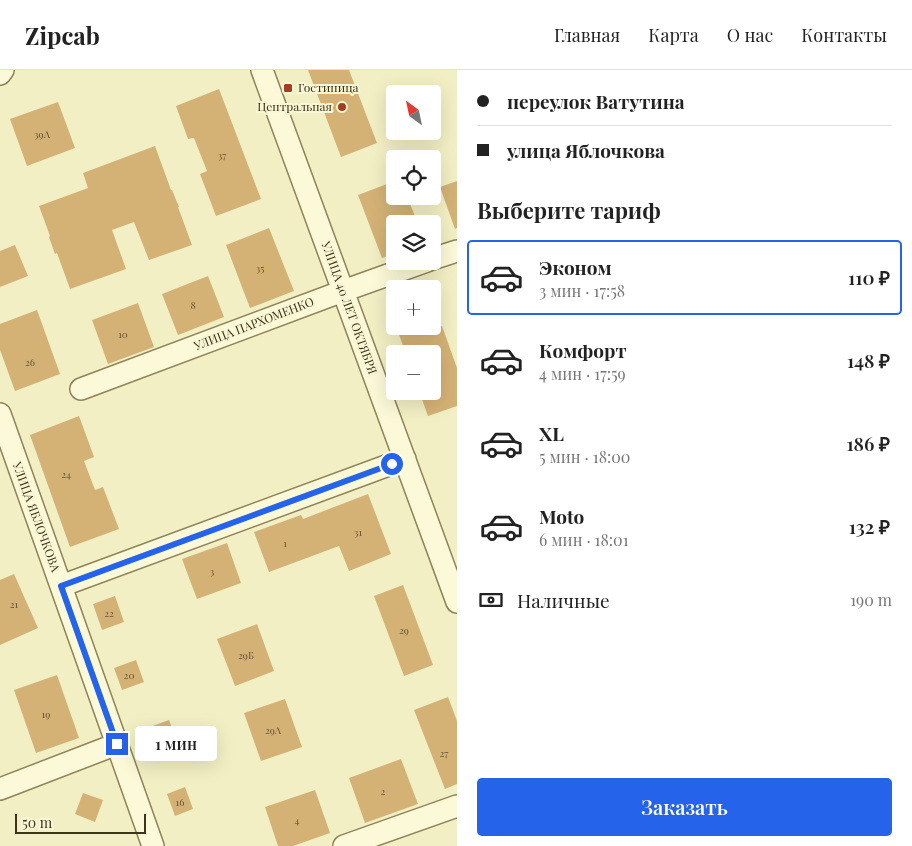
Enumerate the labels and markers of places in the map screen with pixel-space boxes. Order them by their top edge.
place label: Гостиница [298,79,359,95]
marker: Гостиница [282,82,294,94]
place label: Центральная [257,98,333,114]
marker: Центральная [336,101,348,113]

